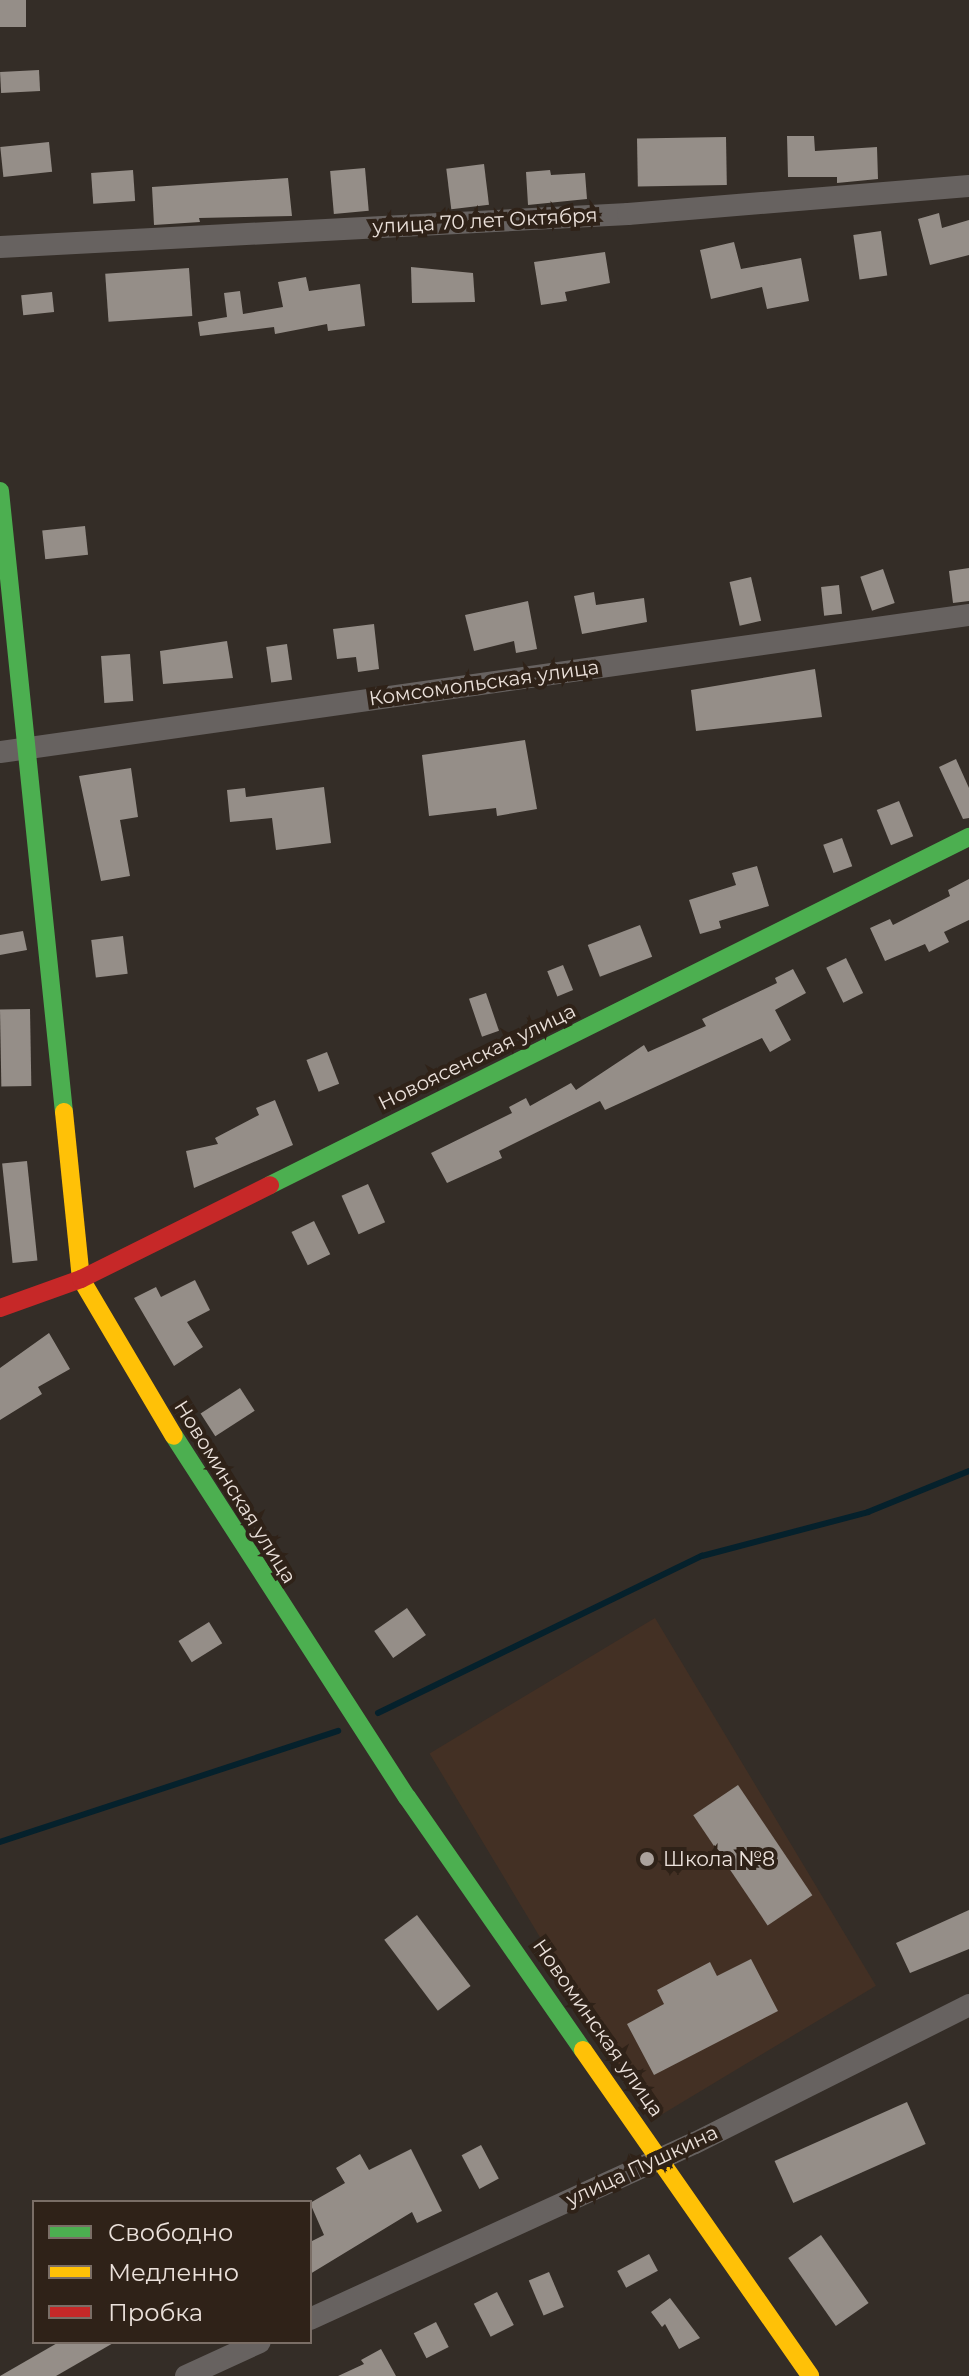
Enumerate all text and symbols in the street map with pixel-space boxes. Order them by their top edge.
street label: улица 70 лет Октября [372,203,598,239]
street label: Комсомольская улица [367,655,601,711]
street label: Новоясенская улица [374,999,580,1115]
street label: Новоминская улица [169,1396,301,1588]
place label: Школа №8 [663,1847,775,1871]
marker: Школа №8 [638,1850,656,1868]
street label: Новоминская улица [528,1935,668,2121]
street label: улица Пушкина [562,2120,722,2212]
legend [32,2200,312,2344]
text: Свободно [108,2218,233,2247]
text: Медленно [108,2258,239,2287]
text: Пробка [108,2298,203,2327]

